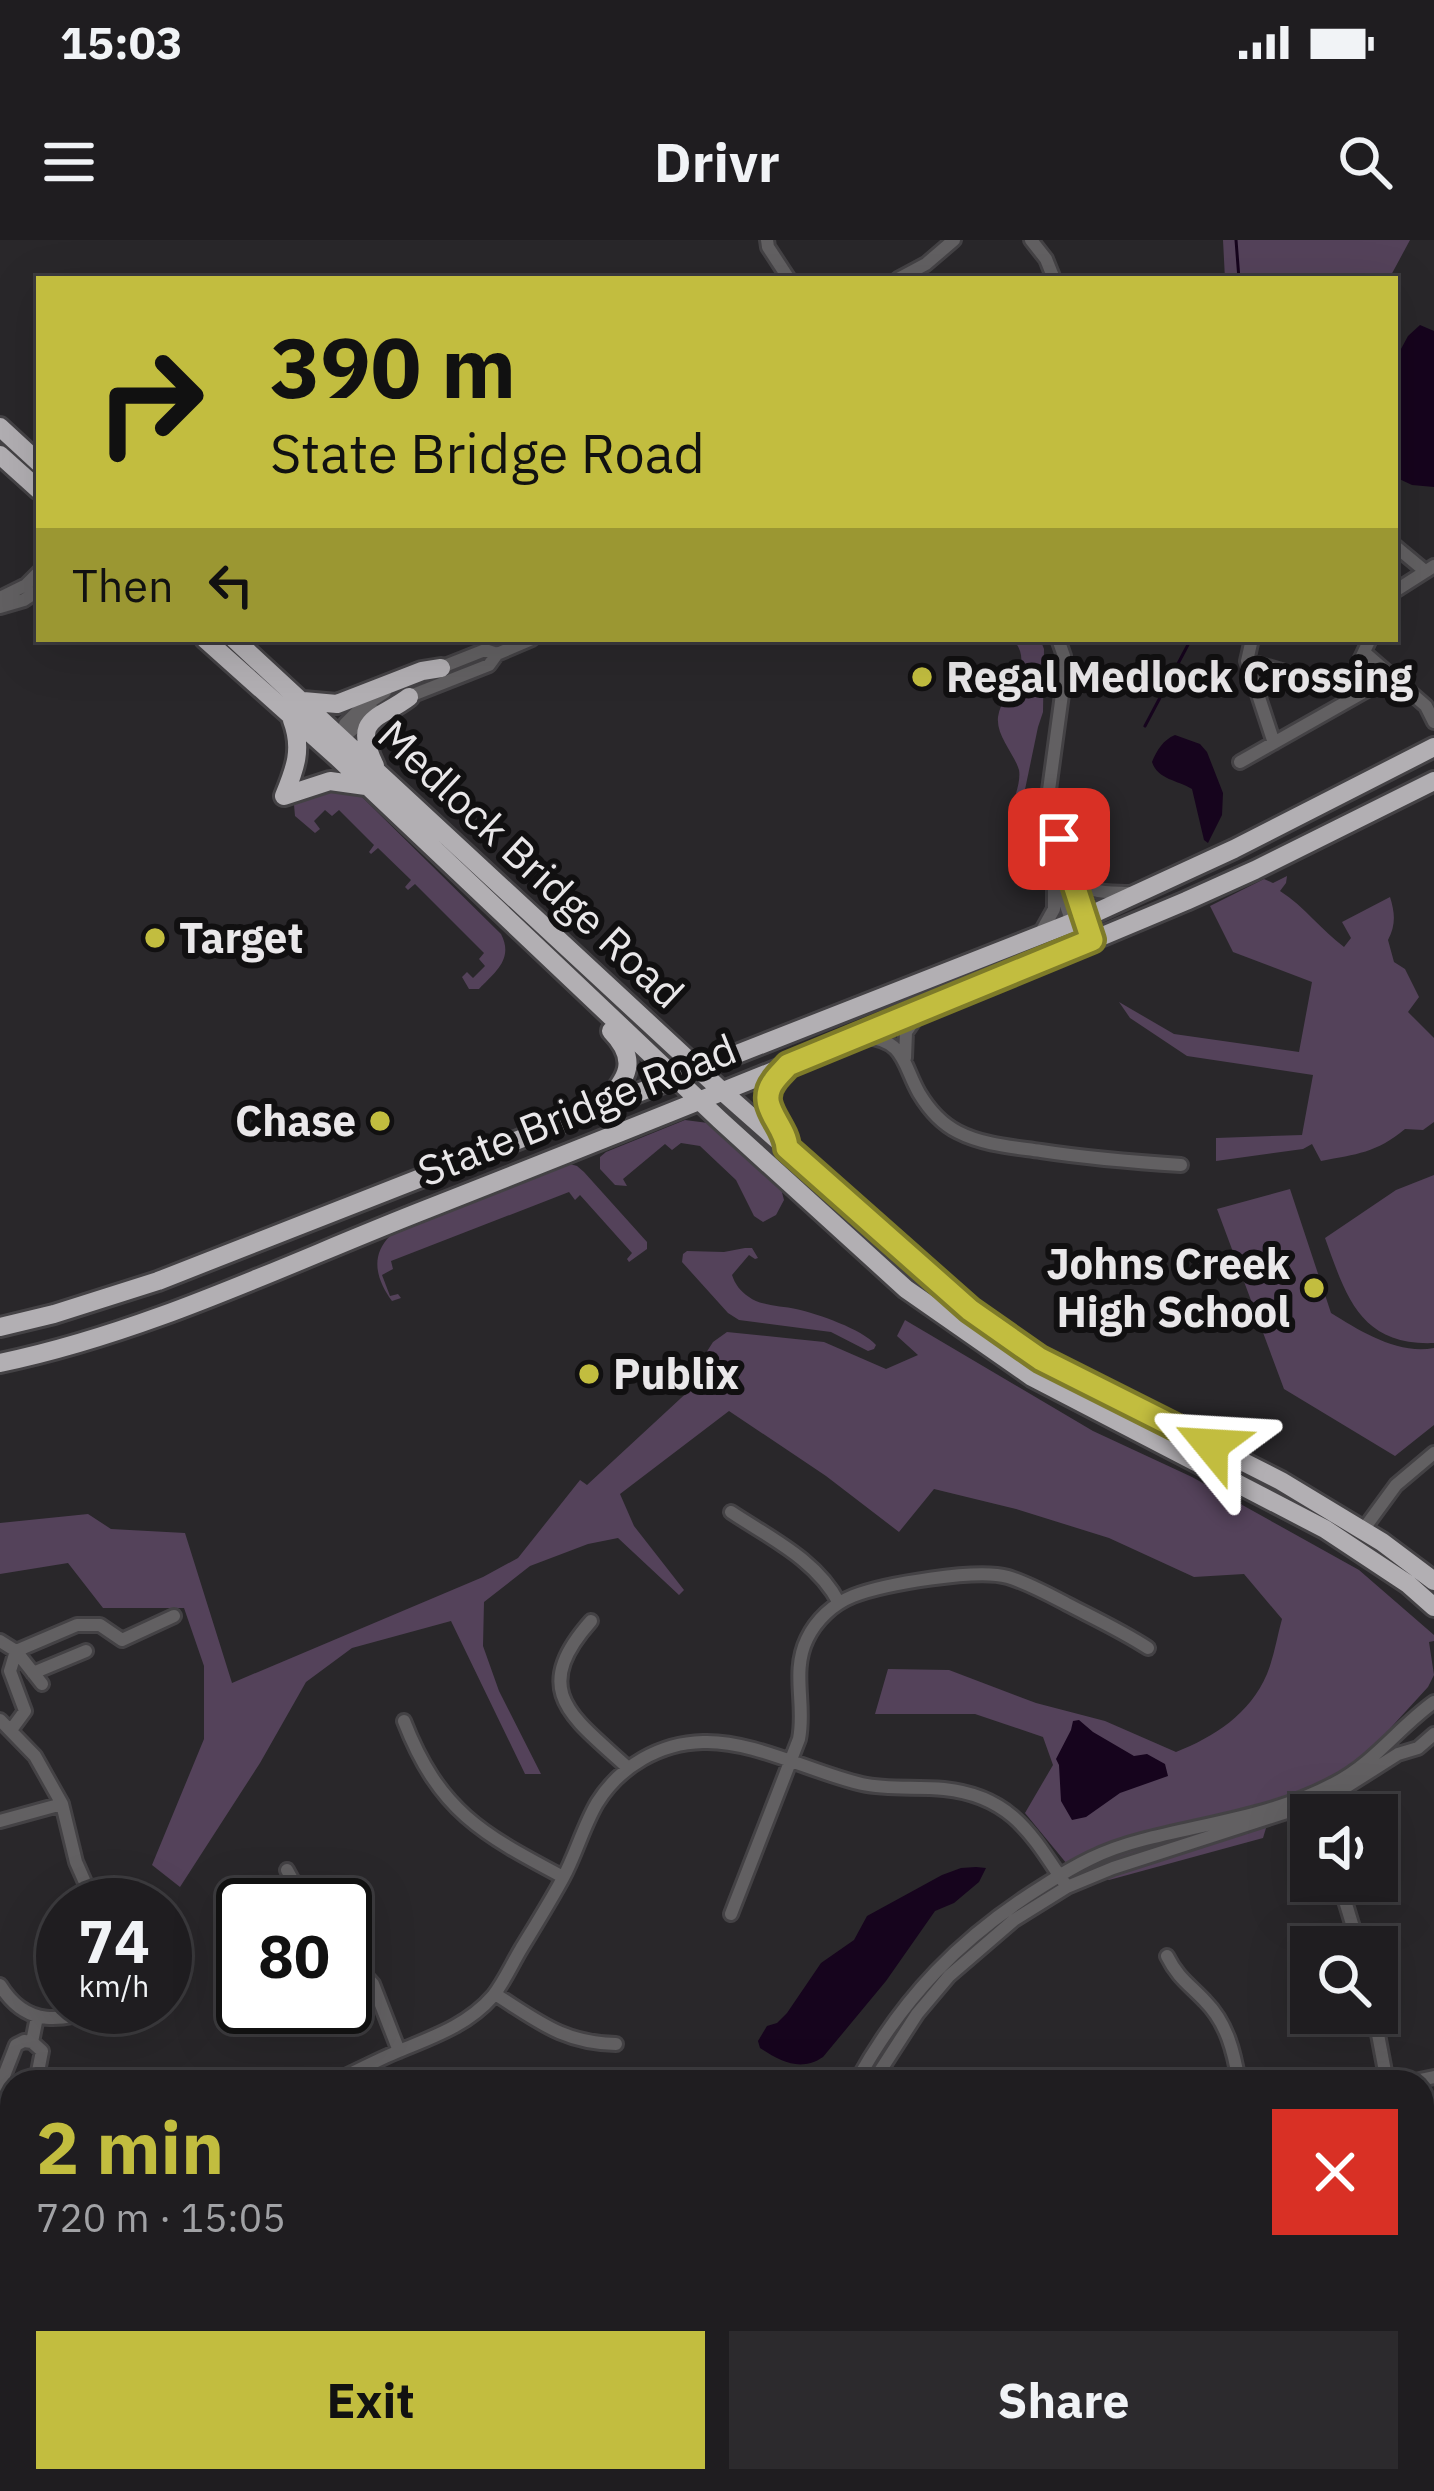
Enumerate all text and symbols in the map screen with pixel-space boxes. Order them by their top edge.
text: 15:03 [60,13,183,71]
text: Drivr [654,127,780,197]
icon: menu [36,129,102,195]
icon: search [1332,129,1398,195]
text: 390 m [270,312,516,421]
icon: right [72,324,228,480]
text: State Bridge Road [270,418,705,488]
icon: left [198,552,264,618]
text: Then [72,556,174,614]
place label: Regal Medlock Crossing [946,649,1414,704]
marker: Regal Medlock Crossing [909,664,935,690]
street label: Medlock Bridge Road [367,708,696,1020]
pin [1008,788,1110,890]
icon: arrive [1026,806,1092,872]
place label: Target [179,910,304,965]
marker: Target [142,925,168,951]
street label: State Bridge Road [410,1021,744,1198]
place label: Chase [235,1093,356,1148]
marker: Chase [367,1108,393,1134]
place label: Johns Creek High School [1046,1236,1291,1339]
marker: Johns Creek High School [1301,1275,1327,1301]
place label: Publix [613,1346,739,1401]
marker: Publix [576,1361,602,1387]
position arrow [1148,1382,1274,1508]
map controls [1290,1794,1398,2034]
button: sound [1290,1794,1398,1902]
speed limit sign: 80 [216,1878,372,2034]
text: 74 [78,1901,150,1980]
button: search [1290,1926,1398,2034]
text: km/h [79,1966,149,2005]
text: 2 min [36,2100,224,2194]
button: close [1272,2109,1398,2235]
text: 720 m · 15:05 [36,2192,286,2243]
button: Exit [36,2331,705,2469]
button: Share [729,2331,1398,2469]

